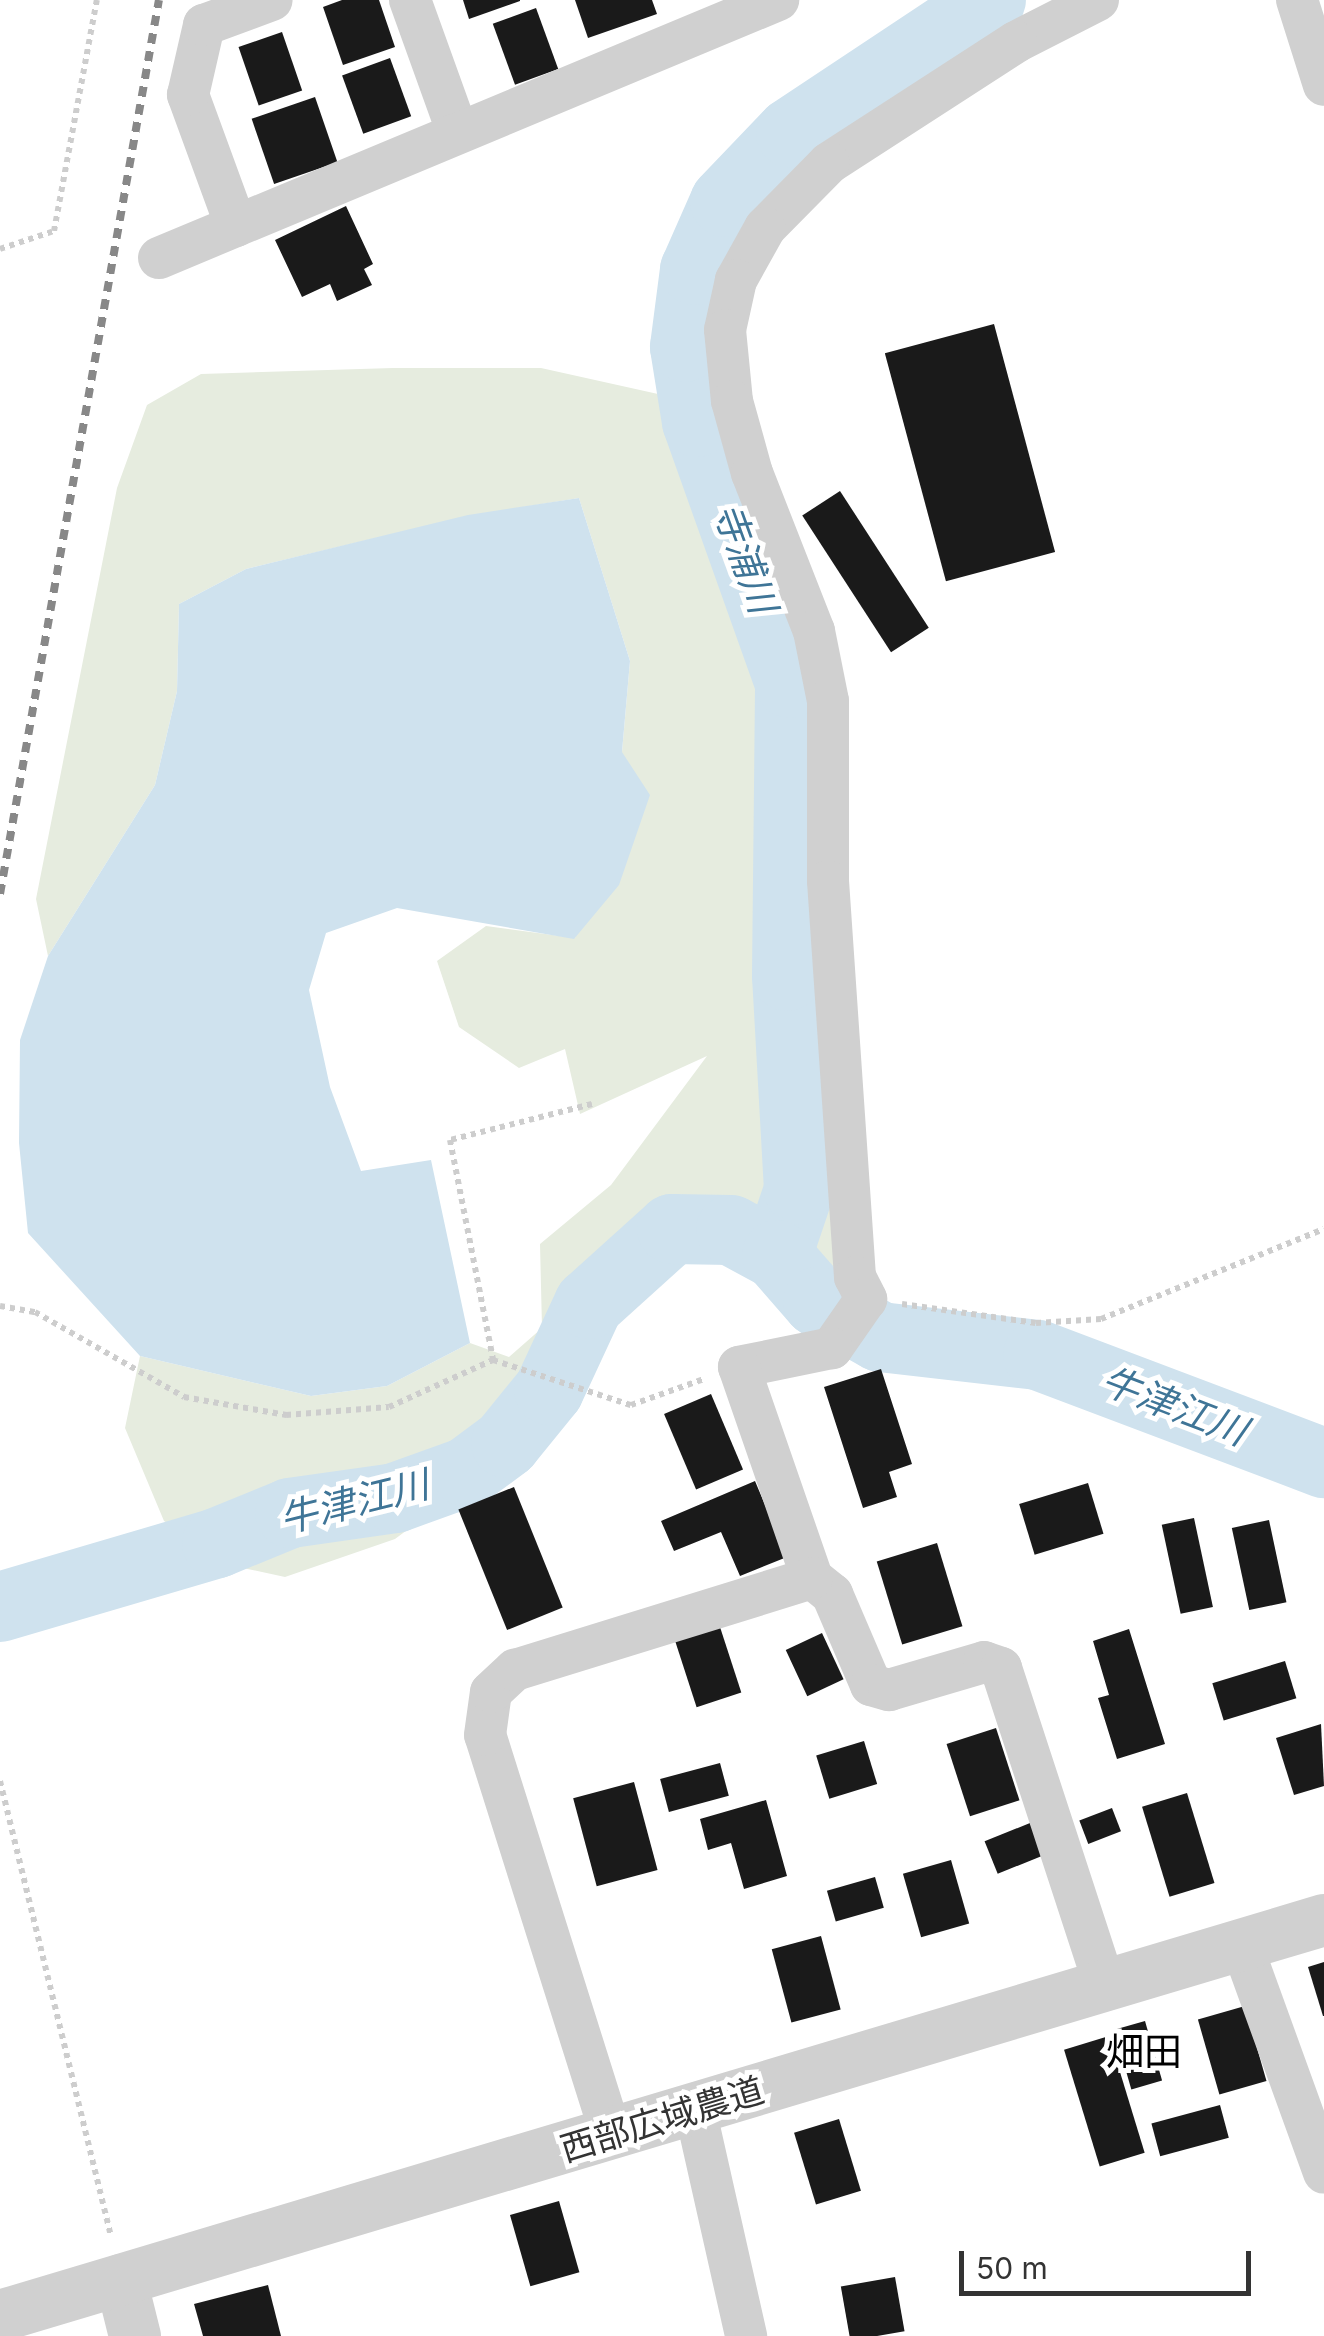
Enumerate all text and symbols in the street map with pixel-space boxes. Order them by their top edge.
water label: 寺浦川 [704,497,786,619]
water label: 牛津江川 [1095,1357,1253,1455]
water label: 牛津江川 [275,1461,433,1543]
district label: 畑田 [1106,2029,1182,2075]
street label: 西部広域農道 [555,2068,769,2170]
scale bar [964,2231,1256,2293]
text: 50 m [976,2250,1048,2286]

